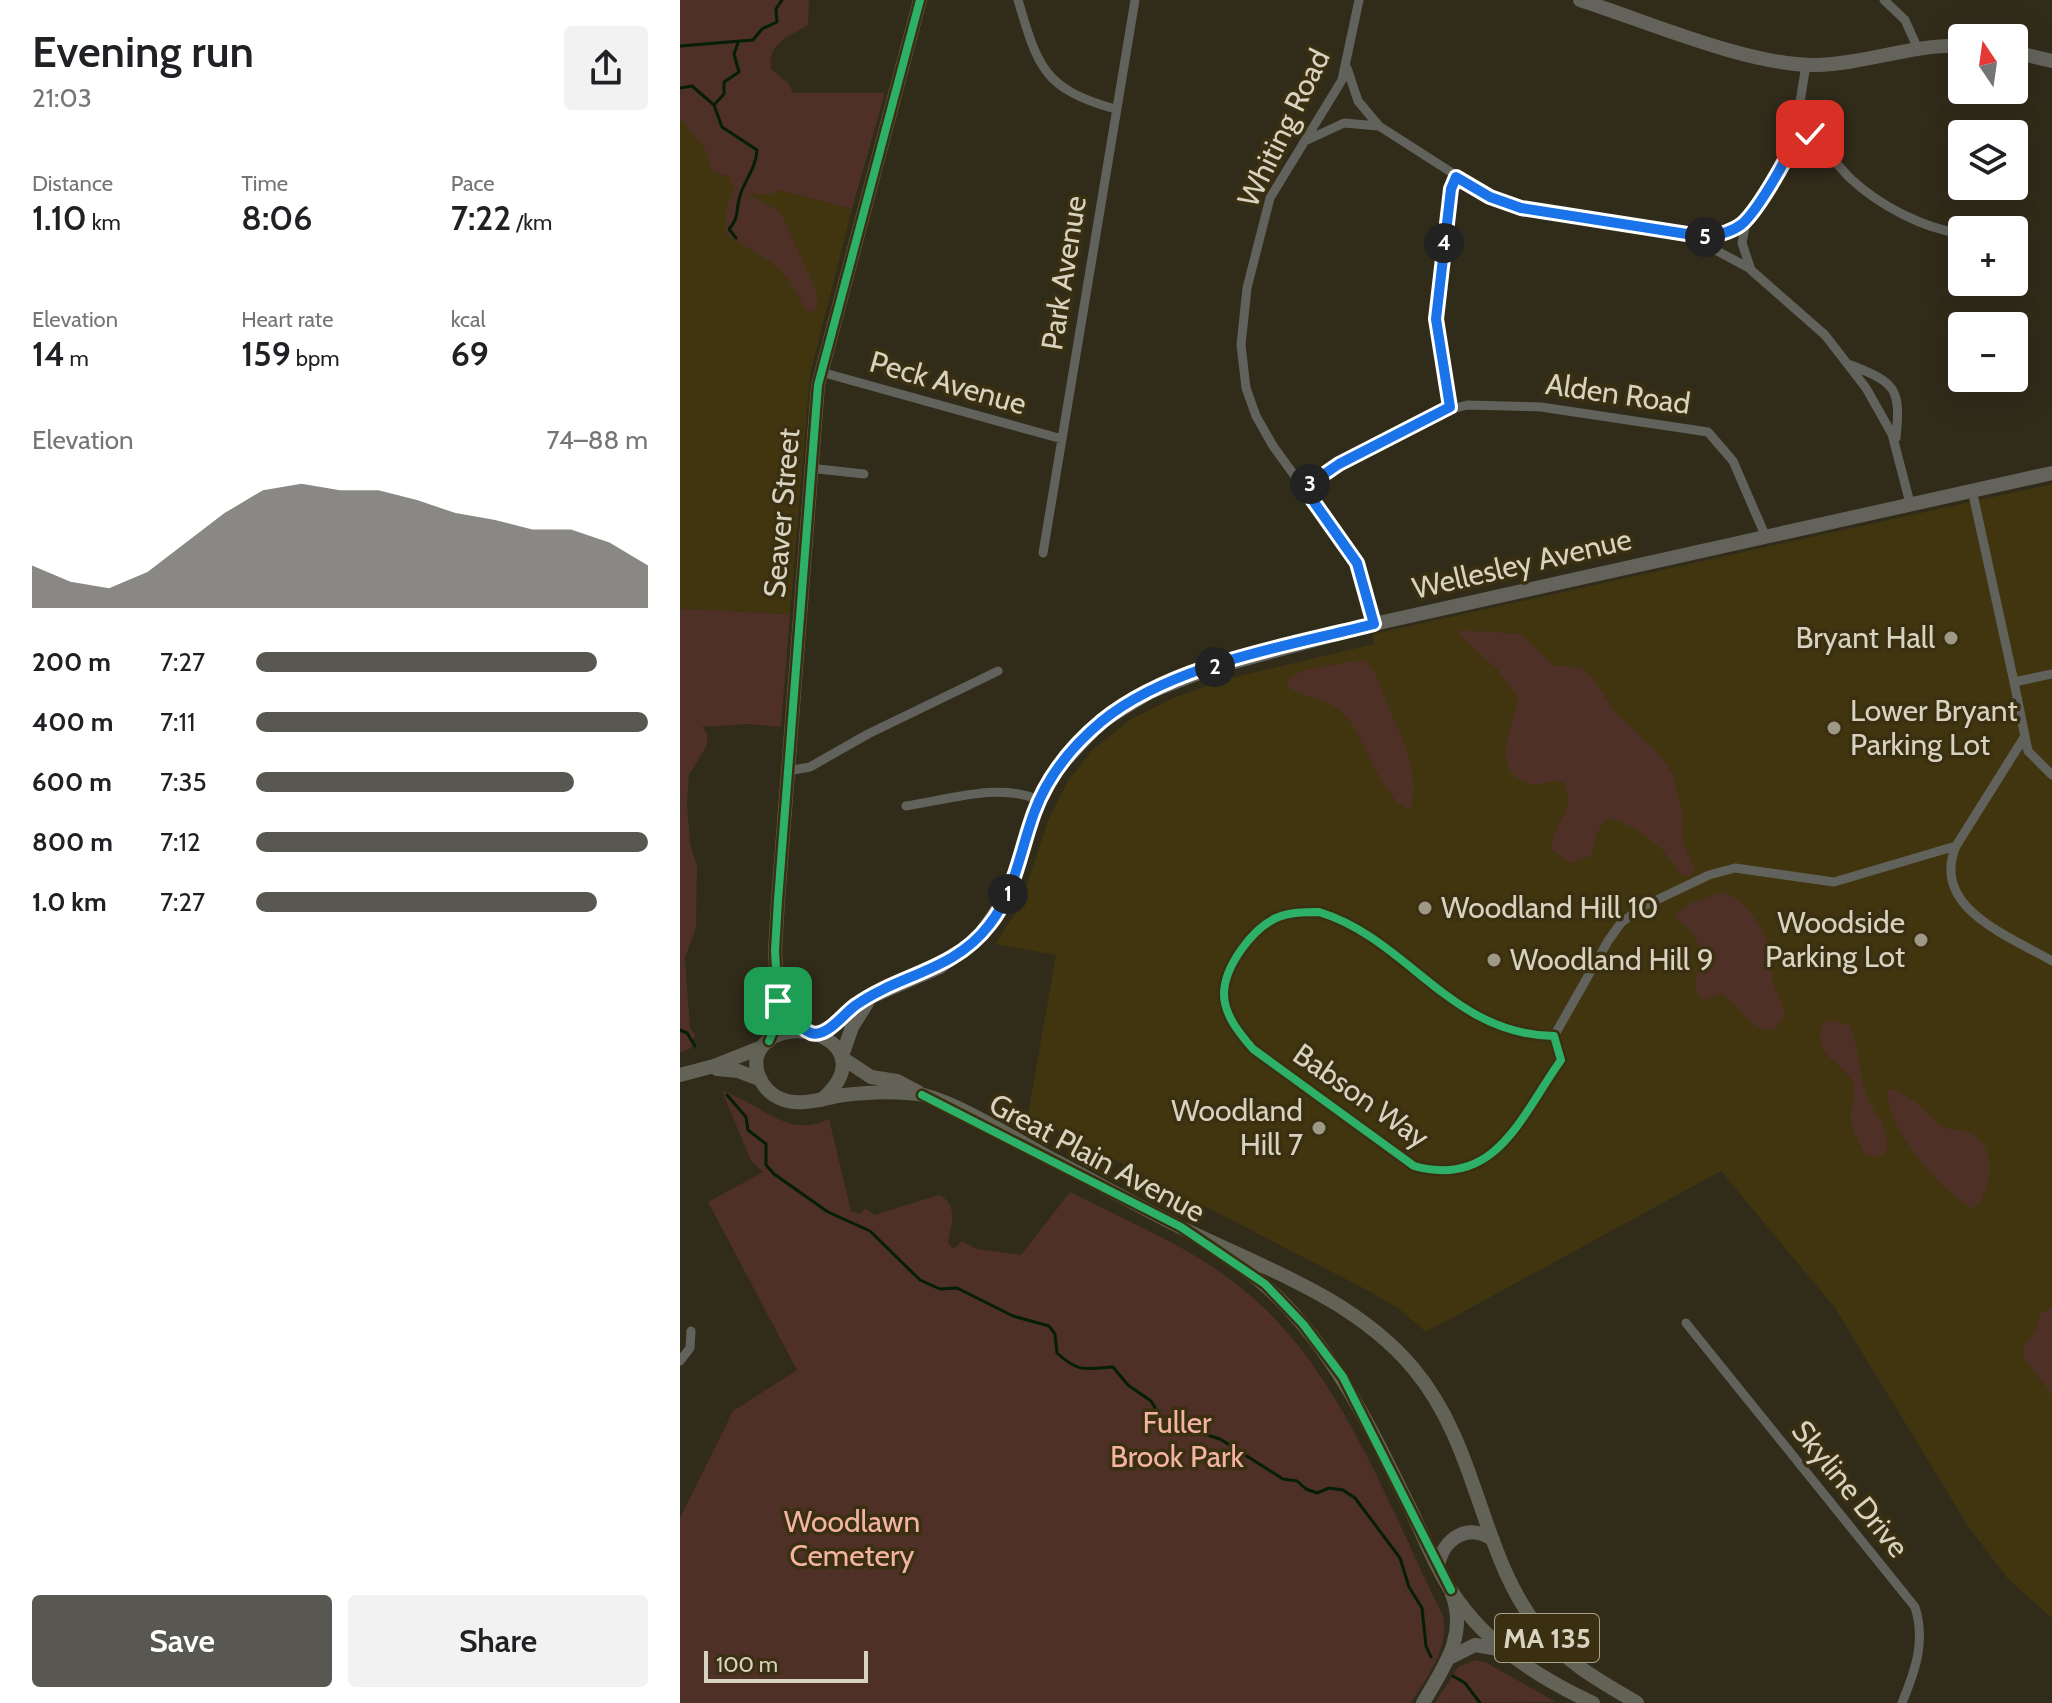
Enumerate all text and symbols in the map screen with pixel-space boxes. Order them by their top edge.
north arrow [1948,24,2028,104]
map controls [1948,24,2028,392]
text: Evening run [32,25,254,78]
button: share [564,26,648,110]
street label: Whiting Road [1229,43,1338,213]
text: 21:03 [32,82,92,114]
pin [1776,100,1844,168]
icon: check [1788,112,1832,156]
button: layers [1948,120,2028,200]
text: Distance [32,170,113,197]
text: Time [241,170,288,197]
text: Pace [451,170,495,197]
street label: Park Avenue [1033,193,1094,353]
text: 1.10 [32,197,87,239]
text: 8:06 [241,197,312,239]
text: 7:22 [451,197,511,239]
text: km [87,209,121,236]
text: /km [511,209,552,236]
button: + [1948,216,2028,296]
pin: 5 [1685,217,1725,257]
pin: 4 [1424,223,1464,263]
text: 5 [1699,223,1711,250]
text: 4 [1437,229,1451,256]
text: Elevation [32,306,118,333]
text: Heart rate [241,306,333,333]
text: kcal [451,306,486,333]
button: − [1948,312,2028,392]
text: 14 [32,333,65,375]
text: 159 [241,333,291,375]
text: 69 [451,333,489,375]
street label: Peck Avenue [866,343,1031,423]
text: m [65,345,89,372]
text: bpm [291,345,340,372]
street label: Alden Road [1543,365,1693,422]
text: Elevation [32,424,134,456]
text: 74–88 m [546,424,648,456]
street label: Seaver Street [756,427,807,599]
pin: 3 [1290,464,1330,504]
text: 3 [1304,470,1316,497]
street label: Wellesley Avenue [1409,520,1635,607]
place label: Bryant Hall [1796,619,1935,656]
marker: Bryant Hall [1942,629,1960,647]
text: 200 m [32,646,111,678]
text: 7:27 [160,646,205,678]
pin: 2 [1195,647,1235,687]
text: 2 [1209,653,1221,680]
place label: Lower Bryant Parking Lot [1850,692,2018,763]
text: 400 m [32,706,113,738]
text: 7:11 [160,706,195,738]
marker: Lower Bryant Parking Lot [1825,719,1843,737]
text: 600 m [32,766,112,798]
text: 7:35 [160,766,207,798]
text: 800 m [32,826,113,858]
text: 7:12 [160,826,201,858]
pin: 1 [988,874,1028,914]
text: 1 [1004,880,1012,907]
text: 1.0 km [32,886,107,918]
text: 7:27 [160,886,205,918]
place label: Woodland Hill 10 [1441,889,1658,926]
marker: Woodland Hill 10 [1416,899,1434,917]
place label: Woodside Parking Lot [1765,904,1905,975]
marker: Woodside Parking Lot [1912,931,1930,949]
place label: Woodland Hill 9 [1510,941,1714,978]
marker: Woodland Hill 9 [1485,951,1503,969]
pin [744,967,812,1035]
icon: arrive [756,979,800,1023]
street label: Babson Way [1286,1035,1436,1156]
street label: Great Plain Avenue [983,1085,1211,1230]
place label: Woodland Hill 7 [1171,1092,1303,1163]
marker: Woodland Hill 7 [1310,1119,1328,1137]
park label: Fuller Brook Park [1110,1404,1245,1475]
street label: Skyline Drive [1784,1413,1917,1565]
park label: Woodlawn Cemetery [784,1503,920,1574]
button: Save [32,1595,332,1687]
button: Share [348,1595,648,1687]
road number: MA 135 [1495,1614,1599,1662]
scale bar [704,1647,868,1683]
text: 100 m [716,1651,778,1678]

